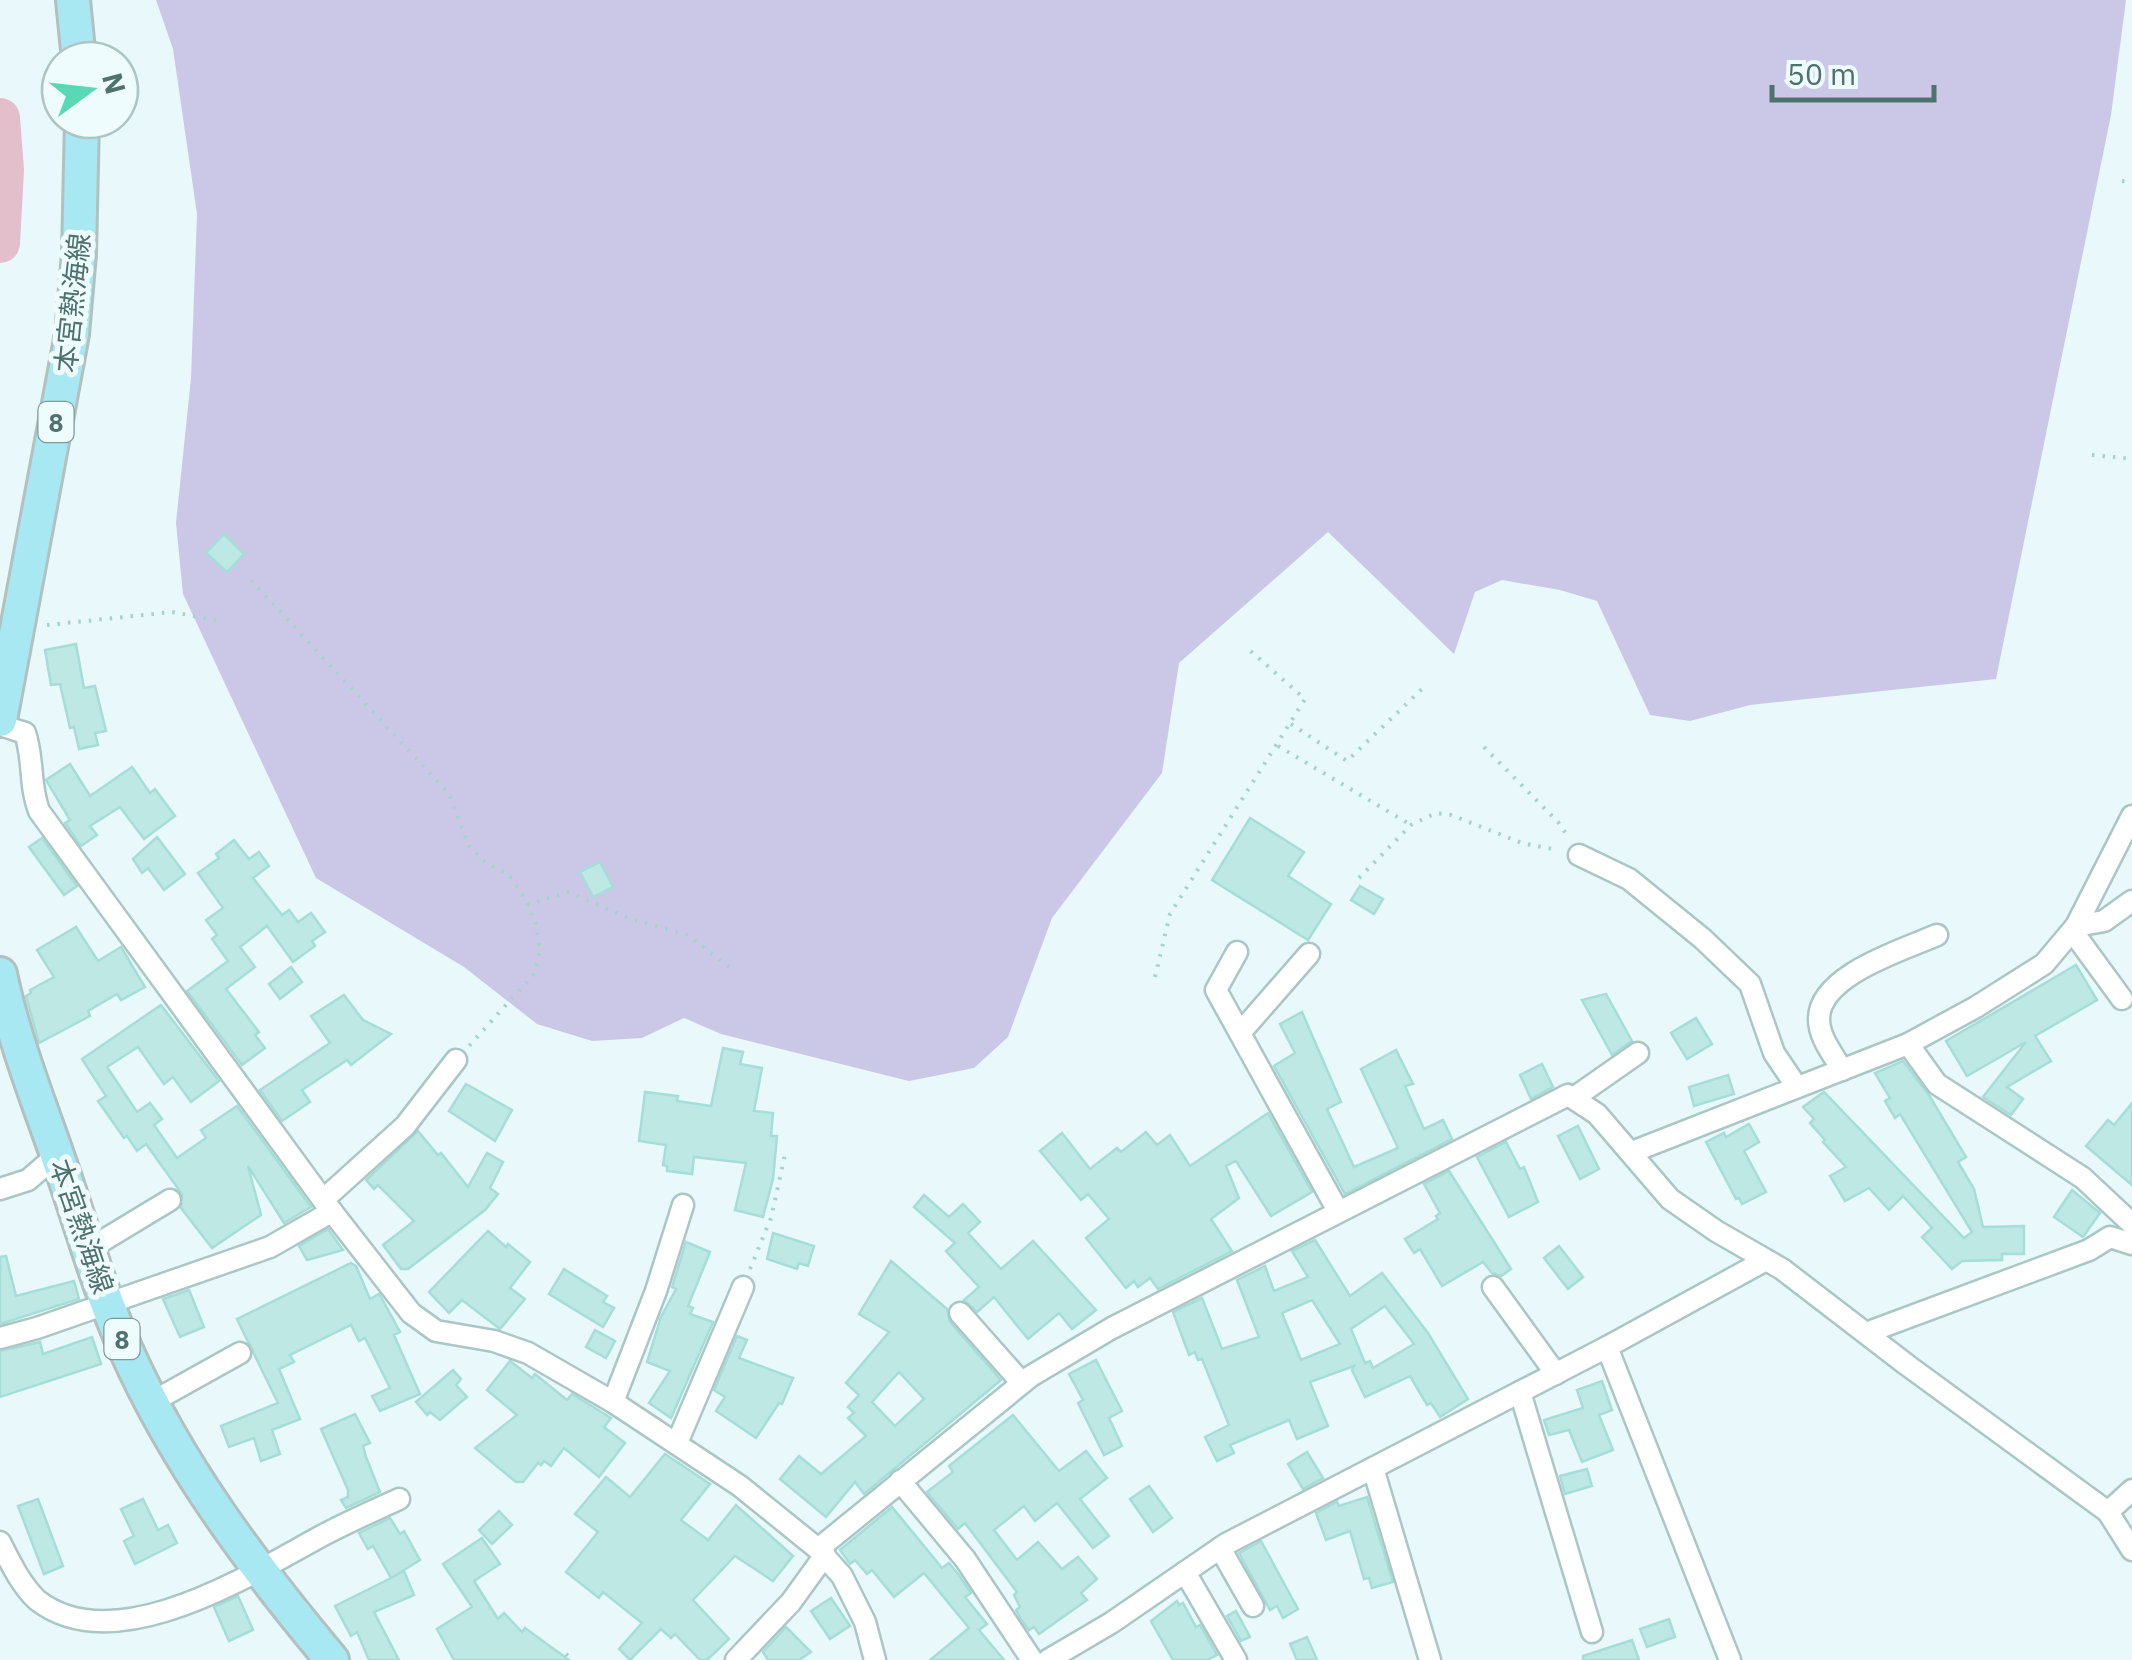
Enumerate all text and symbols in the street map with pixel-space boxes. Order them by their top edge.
north arrow [40,40,140,140]
scale bar [1772,40,1934,102]
text: 50 m [1787,54,1856,93]
text: N [94,69,135,98]
street label: 本宮熱海線 [46,231,98,375]
road number: 8 [38,402,74,442]
street label: 本宮熱海線 [42,1154,122,1298]
road number: 8 [104,1319,140,1359]

